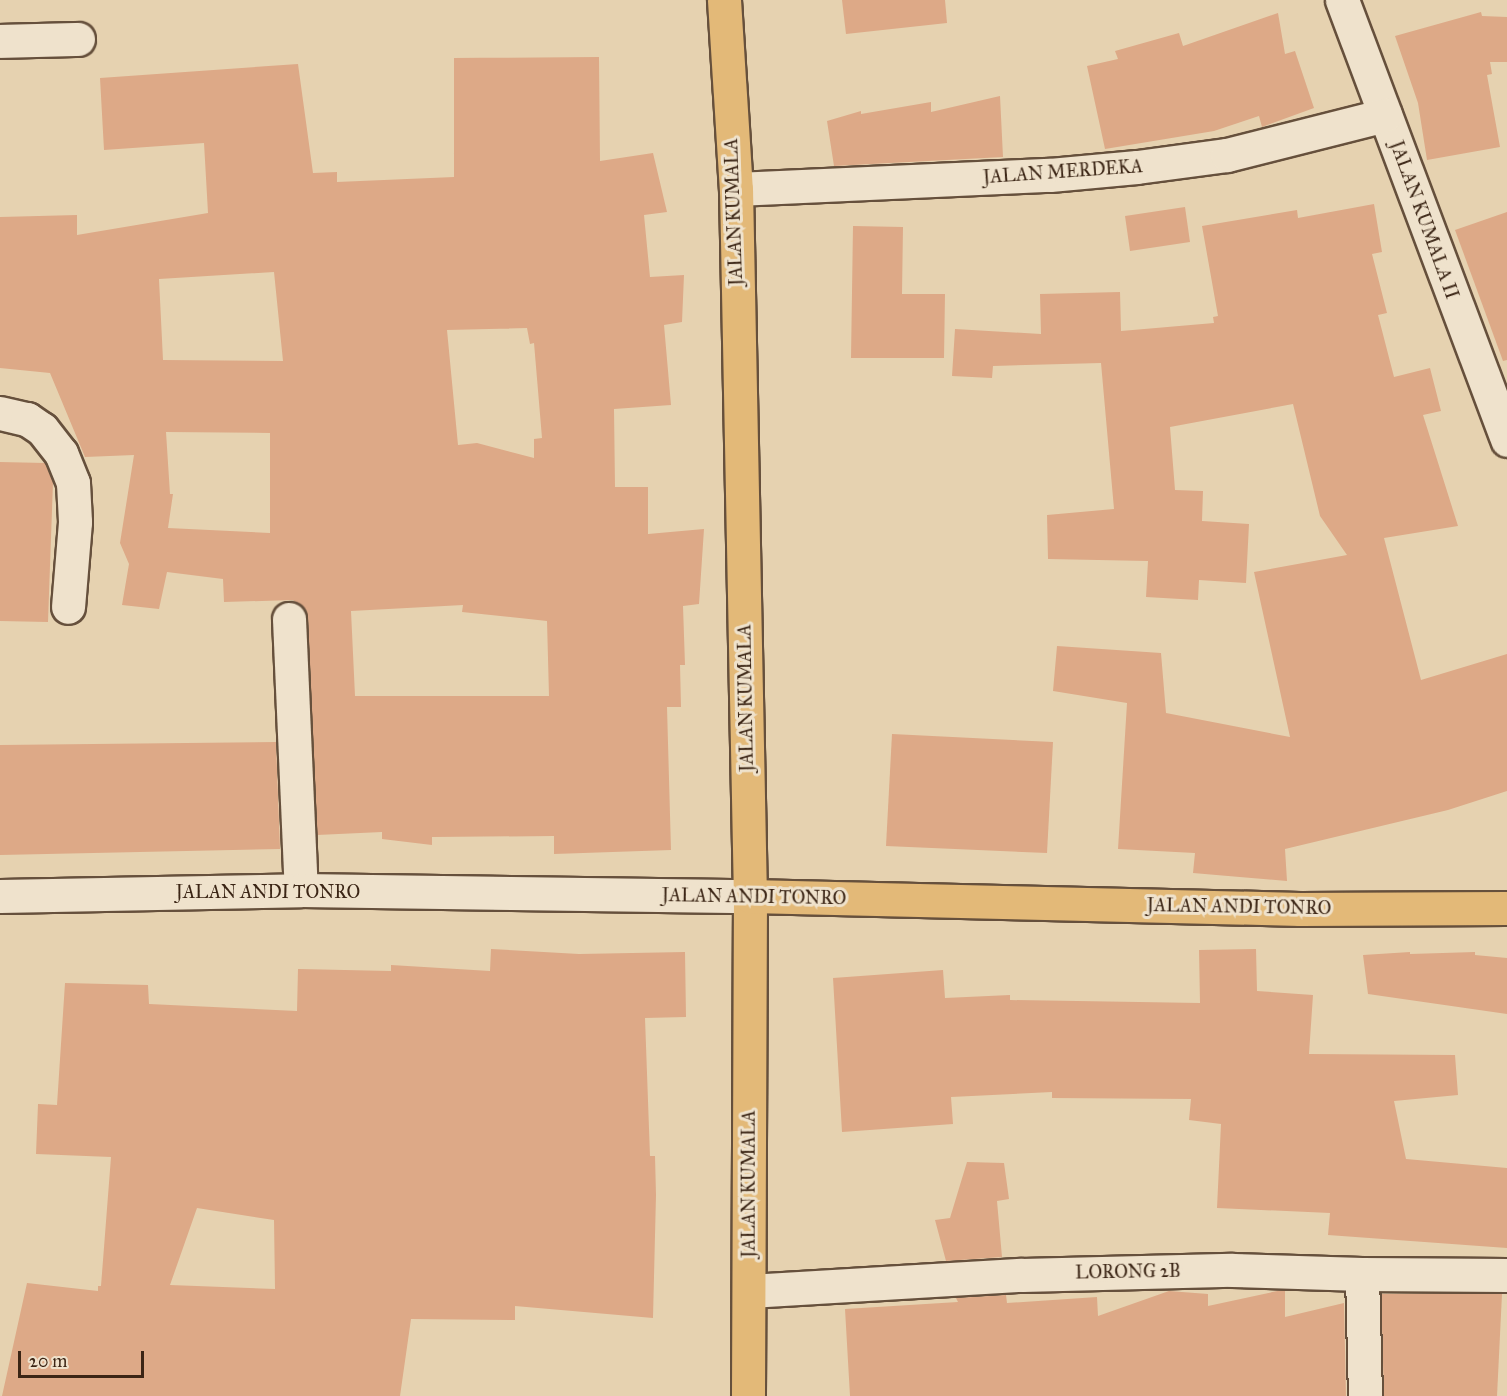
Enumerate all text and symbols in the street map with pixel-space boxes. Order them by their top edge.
street label: JALAN KUMALA [721,138,747,286]
street label: JALAN KUMALA II [1385,138,1463,302]
street label: JALAN MERDEKA [982,156,1144,188]
street label: JALAN KUMALA [734,624,758,772]
street label: JALAN ANDI TONRO [176,881,360,903]
street label: JALAN ANDI TONRO [662,885,846,909]
street label: JALAN ANDI TONRO [1147,895,1331,919]
street label: JALAN KUMALA [738,1110,760,1258]
street label: LORONG 2B [1075,1260,1181,1284]
scale bar [21,1339,147,1377]
text: 20 m [29,1350,67,1372]

